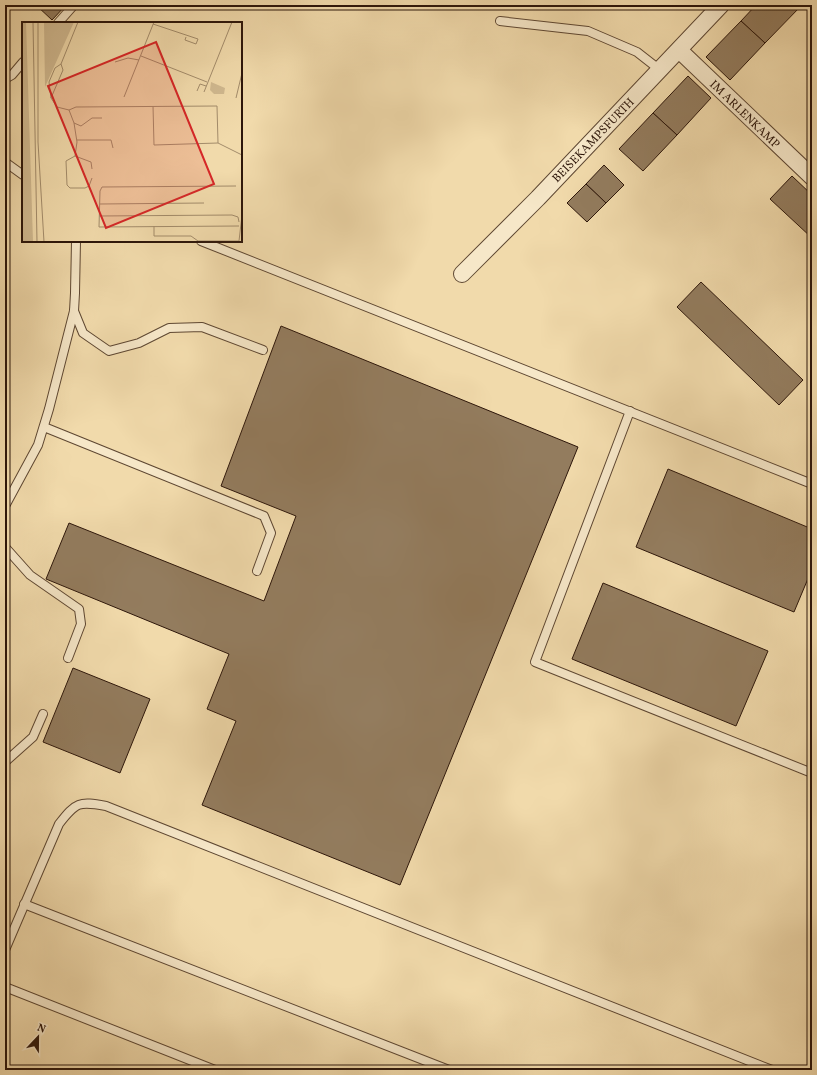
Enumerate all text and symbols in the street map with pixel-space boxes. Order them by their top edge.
inset map [22,22,242,242]
street label: IM ARLENKAMP [706,77,783,152]
street label: BEISEKAMPSFURTH [549,95,638,187]
north arrow [18,1017,58,1057]
text: N [35,1021,48,1038]

